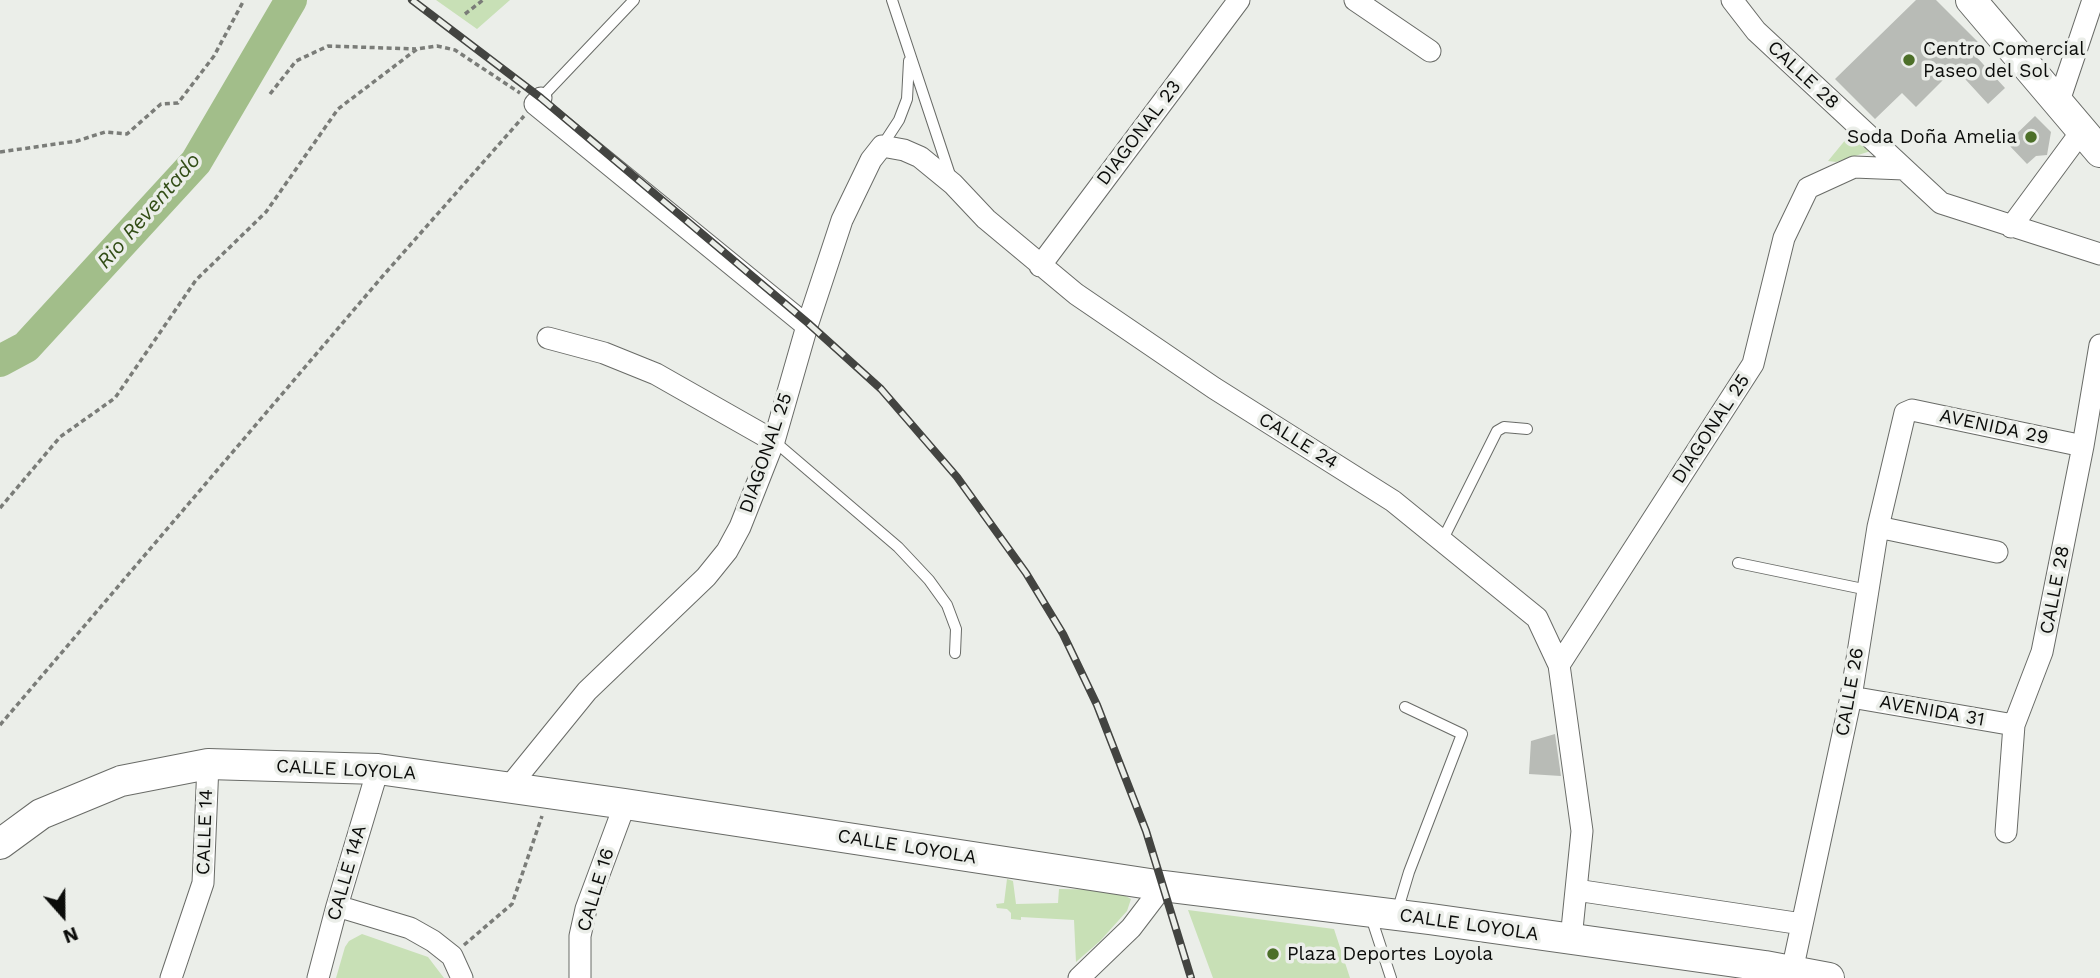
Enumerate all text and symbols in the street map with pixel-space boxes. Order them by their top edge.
street label: CALLE 28 [1762,36,1844,114]
place label: Centro Comercial Paseo del Sol [1923,38,2085,82]
marker: Centro Comercial Paseo del Sol [1901,52,1917,68]
street label: DIAGONAL 23 [1092,76,1186,190]
place label: Soda Doña Amelia [1847,126,2017,148]
marker: Soda Doña Amelia [2023,129,2039,145]
water label: Rio Reventado [92,148,206,274]
street label: DIAGONAL 25 [1667,370,1755,488]
street label: DIAGONAL 25 [735,390,797,516]
street label: AVENIDA 29 [1938,404,2050,450]
street label: CALLE 24 [1254,408,1342,474]
street label: CALLE 28 [2035,544,2075,636]
street label: CALLE 26 [1831,646,1869,738]
street label: AVENIDA 31 [1878,691,1986,731]
street label: CALLE LOYOLA [275,755,417,785]
street label: CALLE 14 [192,789,218,875]
street label: CALLE 14A [322,823,372,923]
street label: CALLE LOYOLA [836,825,978,869]
street label: CALLE 16 [573,846,619,934]
north arrow [28,880,98,950]
street label: CALLE LOYOLA [1398,904,1540,946]
text: N [60,922,81,948]
place label: Plaza Deportes Loyola [1287,943,1493,965]
marker: Plaza Deportes Loyola [1265,946,1281,962]

